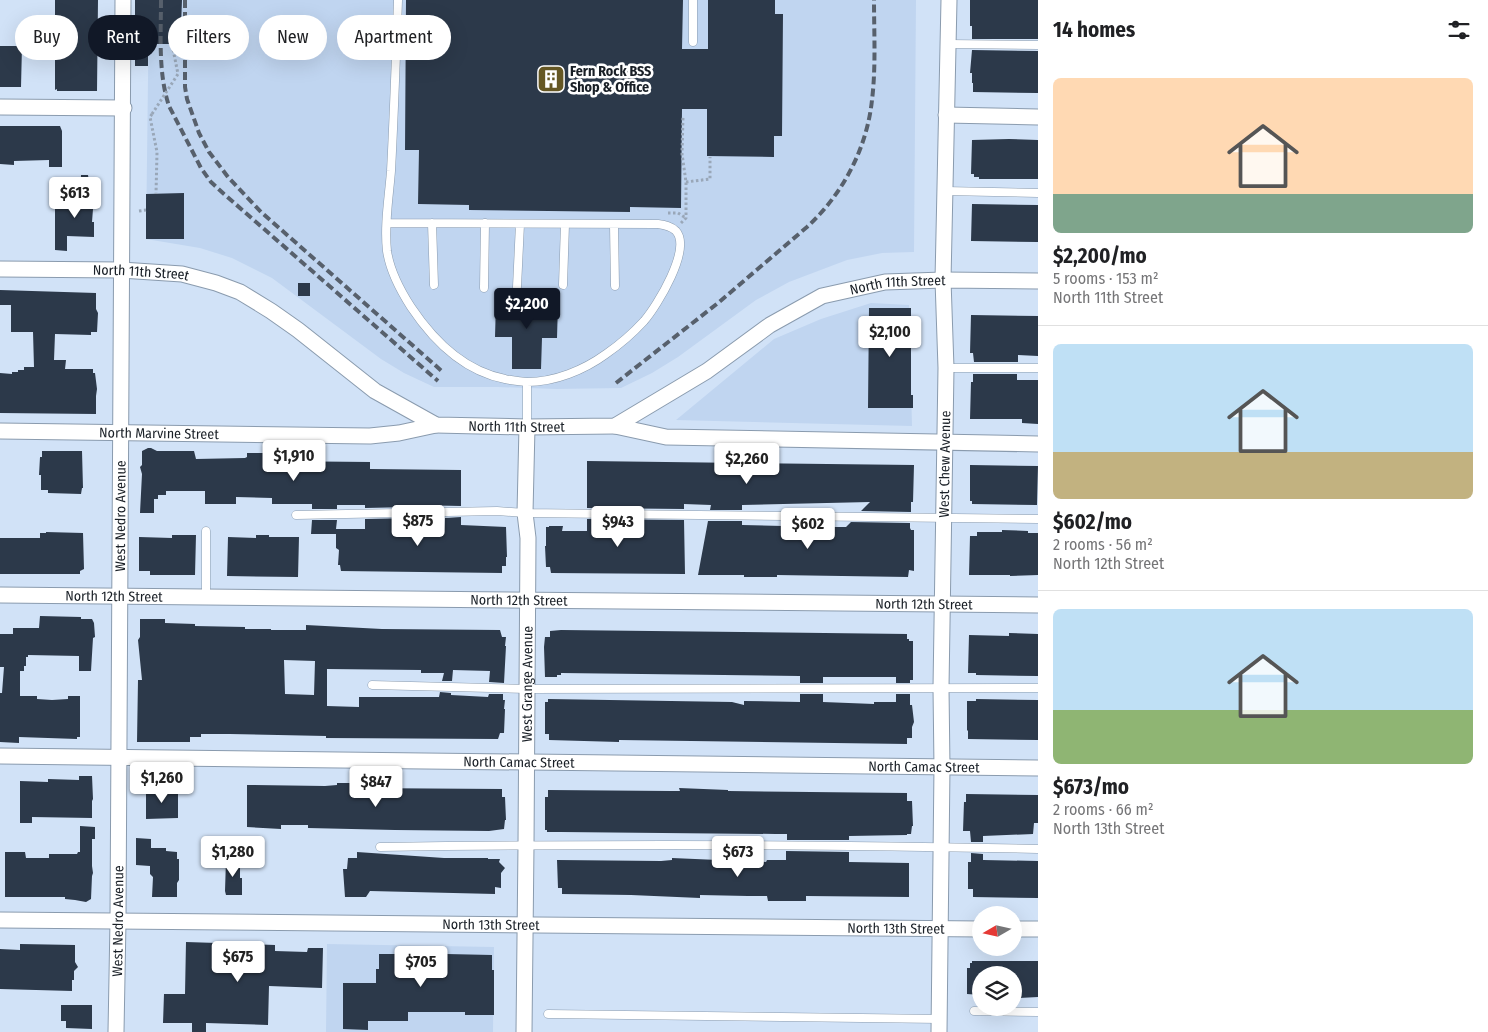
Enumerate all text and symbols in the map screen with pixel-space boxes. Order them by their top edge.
chip: Buy [15,15,78,60]
chip: Rent [88,15,158,60]
chip: Filters [168,15,249,60]
chip: New [259,15,327,60]
chip: Apartment [337,15,451,60]
icon: filters [1445,16,1473,44]
text: 14 homes [1053,17,1135,43]
place label: Fern Rock BSS Shop & Office [570,63,651,96]
building icon: Fern Rock BSS Shop & Office [536,64,566,94]
icon: home [1218,111,1308,201]
pin: $613 [45,176,105,219]
text: $613 [60,183,90,202]
text: $2,200/mo [1053,243,1147,269]
street label: North 11th Street [93,262,191,285]
text: 5 rooms · 153 m² [1053,269,1159,288]
street label: North 11th Street [848,272,946,299]
pin: $2,200 [486,288,568,330]
text: North 11th Street [1053,288,1163,307]
text: $2,200 [505,294,549,313]
pin: $2,100 [849,316,931,358]
text: $2,100 [869,322,911,341]
icon: home [1218,376,1308,466]
street label: West Chew Avenue [936,410,954,518]
street label: North 11th Street [468,418,565,436]
street label: North Marvine Street [99,424,219,443]
pin: $1,910 [253,440,335,482]
pin: $2,260 [706,442,788,485]
text: $1,910 [274,446,314,465]
text: $2,260 [725,449,769,468]
street label: West Nedro Avenue [112,460,130,572]
pin: $875 [388,504,448,547]
pin: $943 [588,506,648,548]
pin: $602 [778,508,838,550]
text: $602/mo [1053,509,1132,535]
text: $875 [403,511,433,530]
text: $943 [602,512,634,531]
text: $602 [792,514,824,533]
text: 2 rooms · 56 m² [1053,535,1153,554]
text: North 12th Street [1053,554,1164,573]
street label: North 12th Street [65,588,163,606]
street label: North 12th Street [470,592,568,609]
street label: North 12th Street [875,595,973,613]
street label: West Grange Avenue [519,626,536,742]
icon: home [1218,641,1308,731]
street label: North Camac Street [463,753,575,772]
street label: North Camac Street [868,758,980,776]
pin: $1,260 [121,762,203,804]
pin: $847 [346,766,406,808]
text: $1,260 [141,768,183,787]
text: $847 [360,772,392,791]
text: $673/mo [1053,774,1129,800]
text: 2 rooms · 66 m² [1053,800,1153,819]
text: North 13th Street [1053,819,1164,838]
pin: $1,280 [192,836,274,878]
pin: $673 [708,836,768,878]
text: $1,280 [212,842,254,861]
text: $673 [723,842,753,861]
street label: West Nedro Avenue [109,865,127,977]
north arrow [972,906,1022,956]
map controls [972,906,1022,1016]
street label: North 13th Street [442,916,540,934]
street label: North 13th Street [847,920,945,938]
pin: $675 [208,940,268,983]
pin: $705 [391,946,451,988]
text: $675 [223,947,253,966]
text: $705 [406,952,437,971]
button: layers [972,966,1022,1016]

